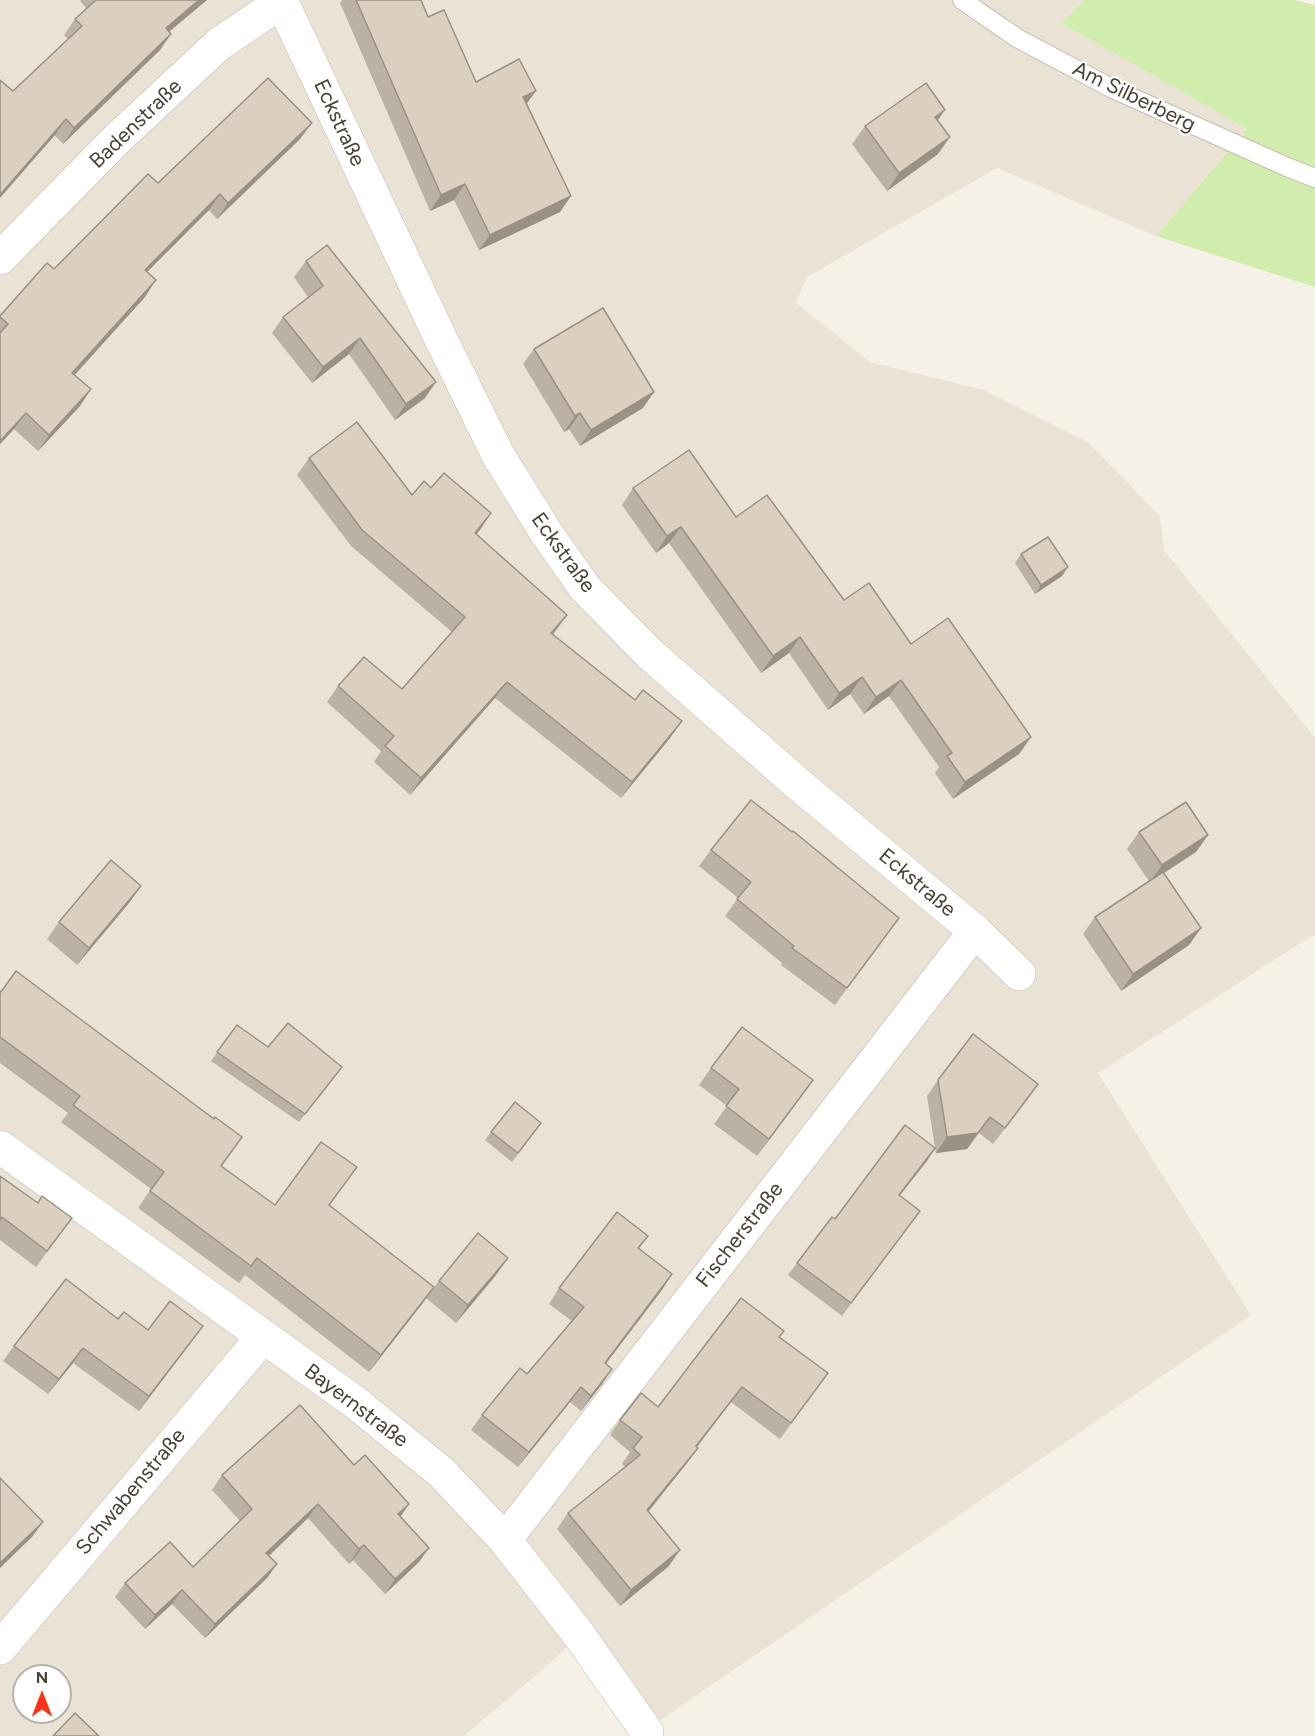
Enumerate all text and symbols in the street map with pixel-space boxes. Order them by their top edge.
street label: Am Silberberg [1068,56,1200,138]
street label: Badenstraße [85,74,187,174]
street label: Eckstraße [308,76,370,170]
street label: Eckstraße [526,508,600,598]
street label: Eckstraße [873,844,961,922]
street label: Fischerstraße [691,1177,789,1293]
street label: Bayernstraße [299,1359,413,1453]
street label: Schwabenstraße [71,1424,191,1560]
north arrow [12,1664,72,1724]
text: N [36,1668,48,1687]

